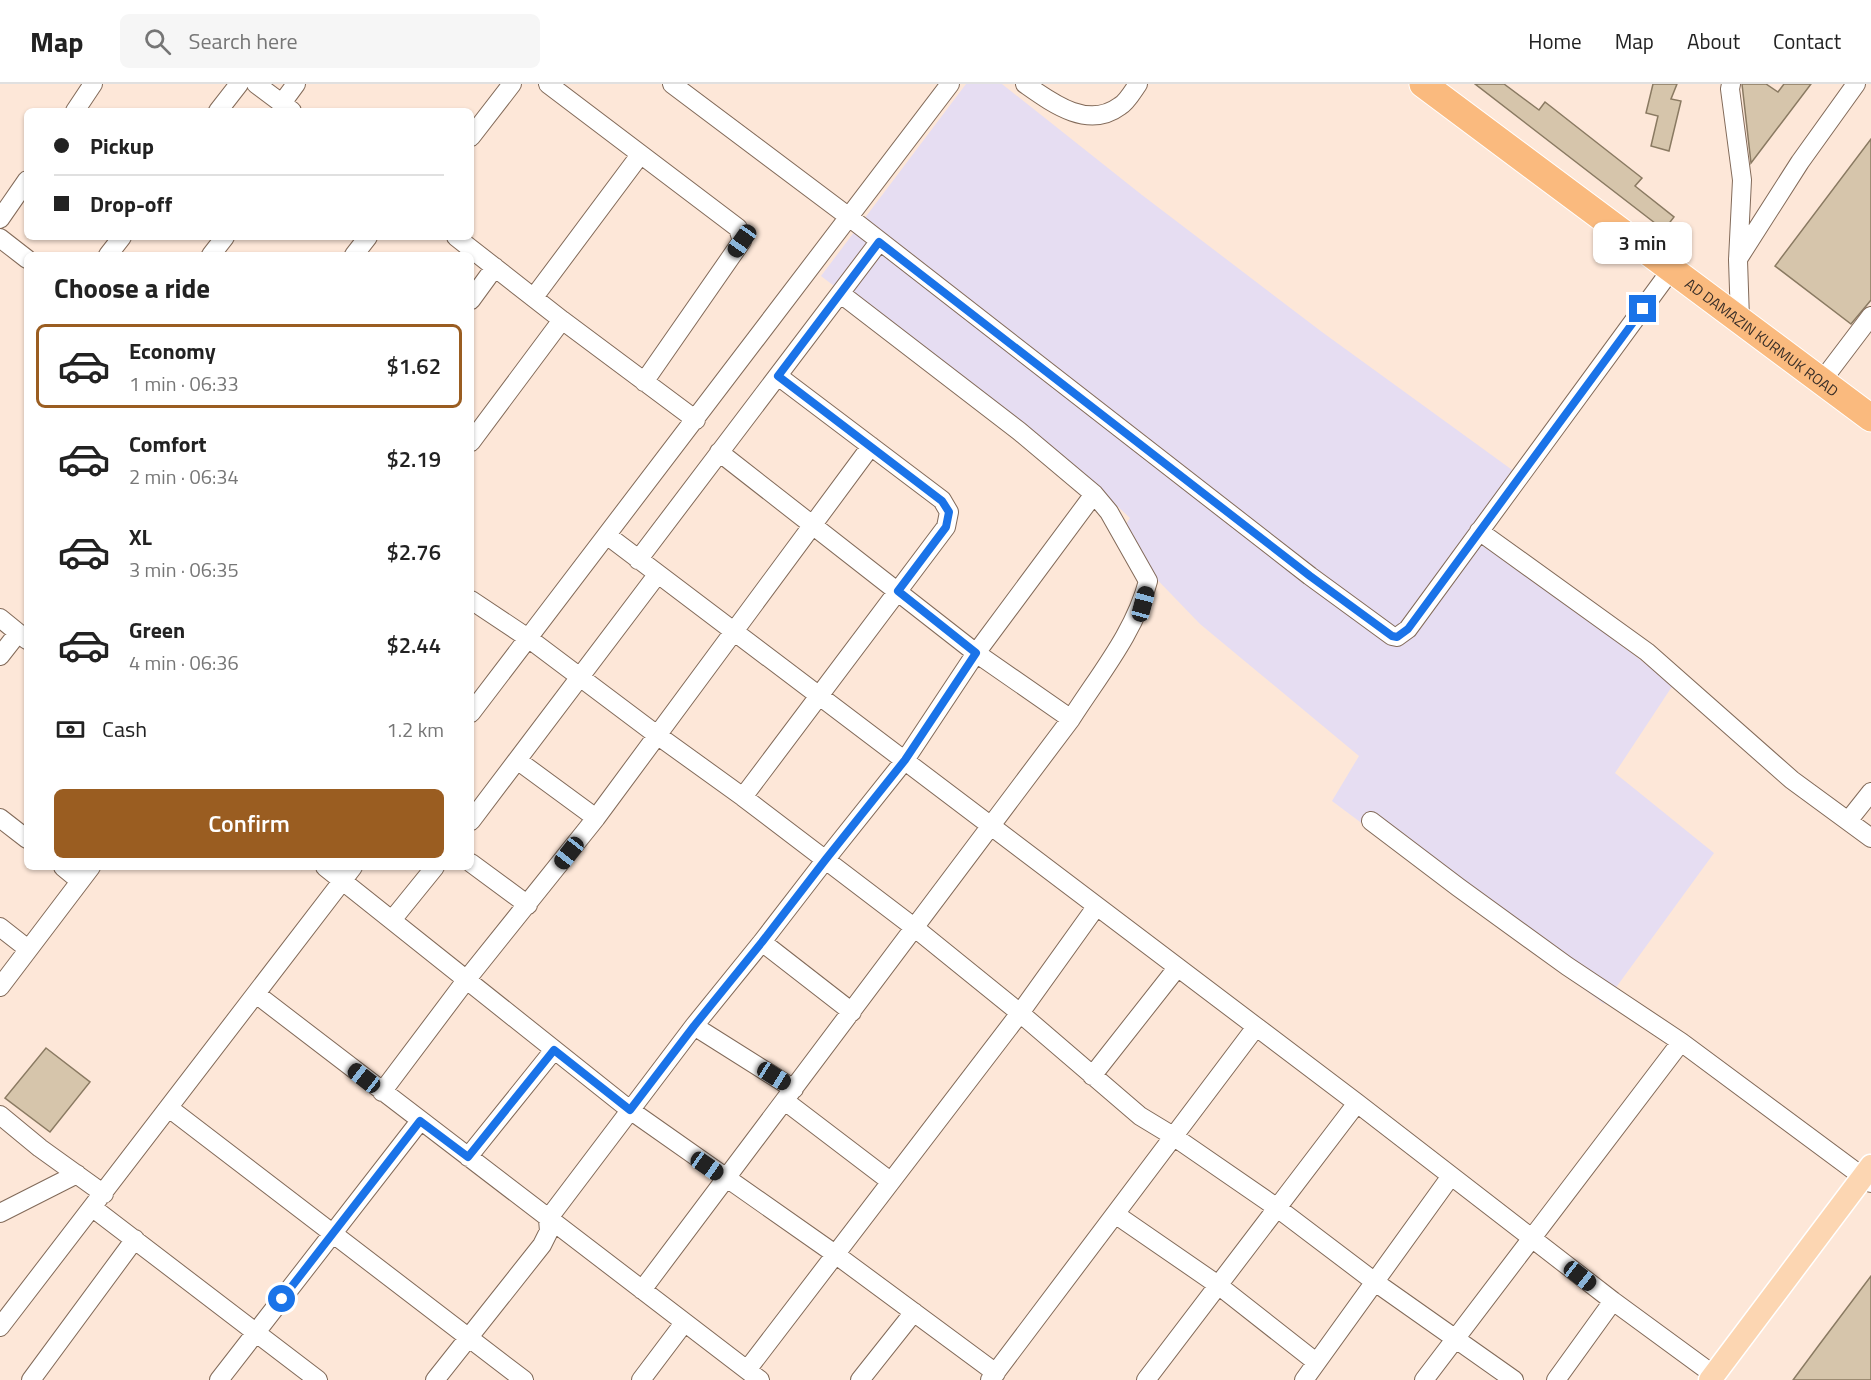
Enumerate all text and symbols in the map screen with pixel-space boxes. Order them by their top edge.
search box [120,14,540,68]
text: Map [30,20,84,63]
text: Search here [189,24,298,58]
icon: search [141,25,174,58]
text: Home [1528,25,1582,57]
text: Map [1615,25,1654,57]
text: About [1687,25,1740,57]
text: Contact [1773,25,1841,57]
text: Pickup [90,129,154,163]
text: Drop-off [90,187,172,221]
car [724,221,760,261]
callout: 3 min [1594,222,1692,264]
text: 3 min [1618,227,1667,258]
text: Choose a ride [54,267,210,308]
street label: AD DAMAZIN KURMUK ROAD [1681,272,1844,402]
route end [1629,295,1656,322]
text: Economy [129,334,216,368]
icon: car [57,339,111,393]
text: $1.62 [386,349,441,383]
text: 1 min · 06:33 [129,368,239,399]
text: Comfort [129,427,207,461]
icon: car [57,432,111,486]
text: $2.19 [386,442,441,476]
text: 2 min · 06:34 [129,461,239,492]
text: XL [129,520,152,554]
icon: car [57,525,111,579]
text: $2.76 [386,535,441,569]
text: 3 min · 06:35 [129,554,239,585]
car [1130,584,1156,624]
text: Green [129,613,185,647]
icon: car [57,618,111,672]
text: $2.44 [386,628,441,662]
text: 4 min · 06:36 [129,647,239,678]
text: Cash [102,712,147,746]
icon: cash [54,713,87,746]
text: 1.2 km [387,714,444,745]
button: Confirm [54,789,444,858]
car [551,833,587,873]
car [754,1059,794,1093]
car [344,1060,384,1096]
car [687,1148,727,1184]
car [1560,1258,1600,1294]
route start [268,1285,295,1312]

